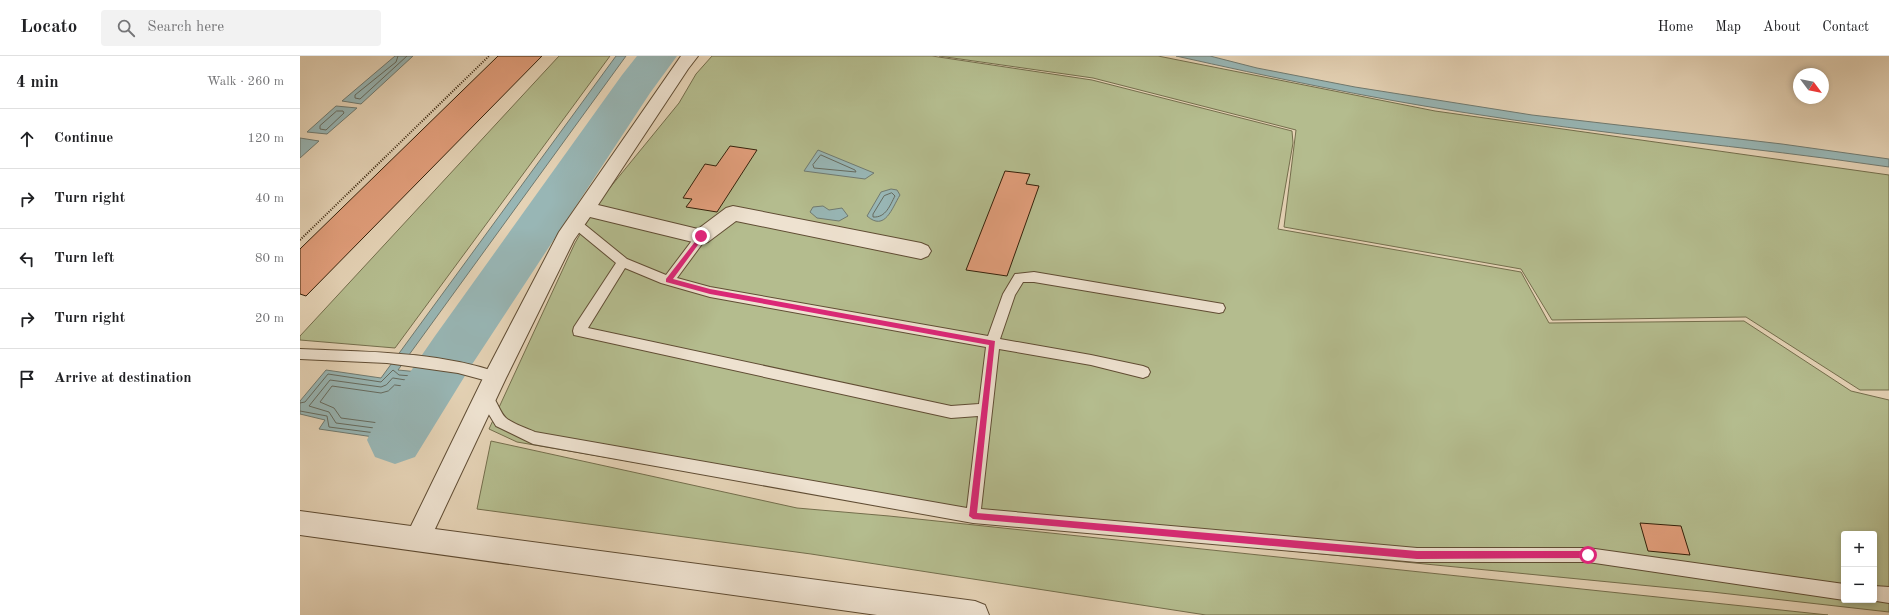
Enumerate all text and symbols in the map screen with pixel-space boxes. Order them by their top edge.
search box [101,10,381,46]
icon: search [115,17,137,39]
text: Locato [20,18,77,37]
text: Search here [147,20,224,35]
text: Home [1658,20,1693,34]
text: Map [1715,20,1741,34]
text: About [1763,20,1800,34]
text: Contact [1822,20,1869,34]
north arrow [1793,68,1829,104]
text: 4 min [16,74,59,91]
text: Walk · 260 m [207,75,284,88]
icon: ahead [16,128,38,150]
text: Continue [54,131,113,146]
text: 120 m [247,132,284,145]
icon: right [16,188,38,210]
text: Turn right [54,191,125,206]
text: 40 m [255,192,284,205]
route end [692,227,710,245]
icon: left [16,248,38,270]
text: Turn left [54,251,114,266]
text: 80 m [255,252,284,265]
icon: right [16,308,38,330]
text: Turn right [54,311,125,326]
text: 20 m [255,312,284,325]
icon: arrive [16,368,38,390]
text: Arrive at destination [54,371,192,386]
map controls [1841,531,1877,603]
button: + [1841,531,1877,567]
route start [1579,546,1597,564]
button: − [1841,567,1877,603]

